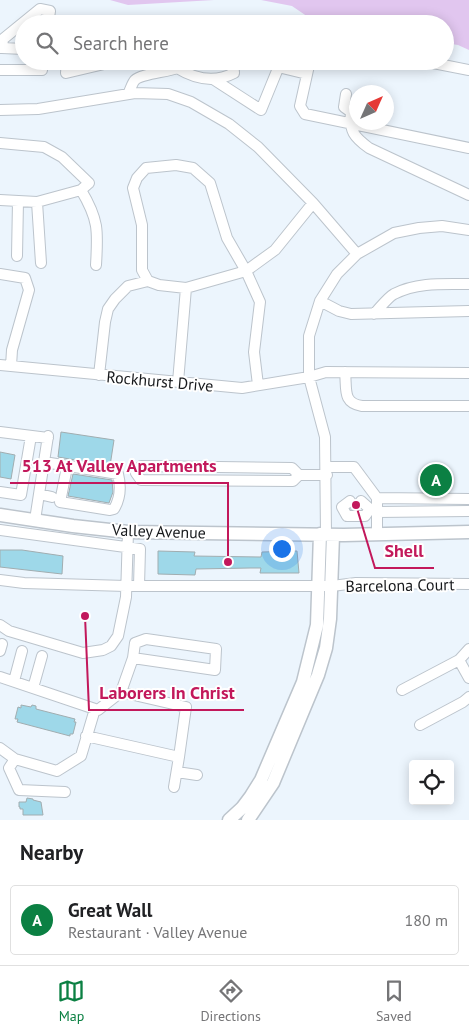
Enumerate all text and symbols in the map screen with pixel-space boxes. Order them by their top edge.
search box [15,15,454,70]
icon: search [33,29,61,57]
text: Search here [73,31,169,55]
north arrow [349,85,394,130]
street label: Rockhurst Drive [106,366,214,396]
callout: 513 At Valley Apartments [10,450,228,483]
text: 513 At Valley Apartments [21,454,217,477]
pin: A [420,461,452,499]
street label: Valley Avenue [111,519,206,543]
callout: Shell [375,535,434,568]
your location [269,536,295,562]
text: Shell [384,539,424,562]
street label: Barcelona Court [345,574,455,596]
callout: Laborers In Christ [89,677,244,710]
text: Laborers In Christ [99,681,236,704]
map controls [409,760,454,805]
button: locate [409,760,454,805]
text: Nearby [20,839,83,866]
text: Great Wall [68,898,152,922]
text: A [32,910,42,930]
text: 180 m [405,910,448,930]
text: Restaurant · Valley Avenue [68,922,247,942]
tab: Map [57,977,85,1025]
tab: Directions [200,977,261,1025]
tab: Saved [376,977,412,1025]

